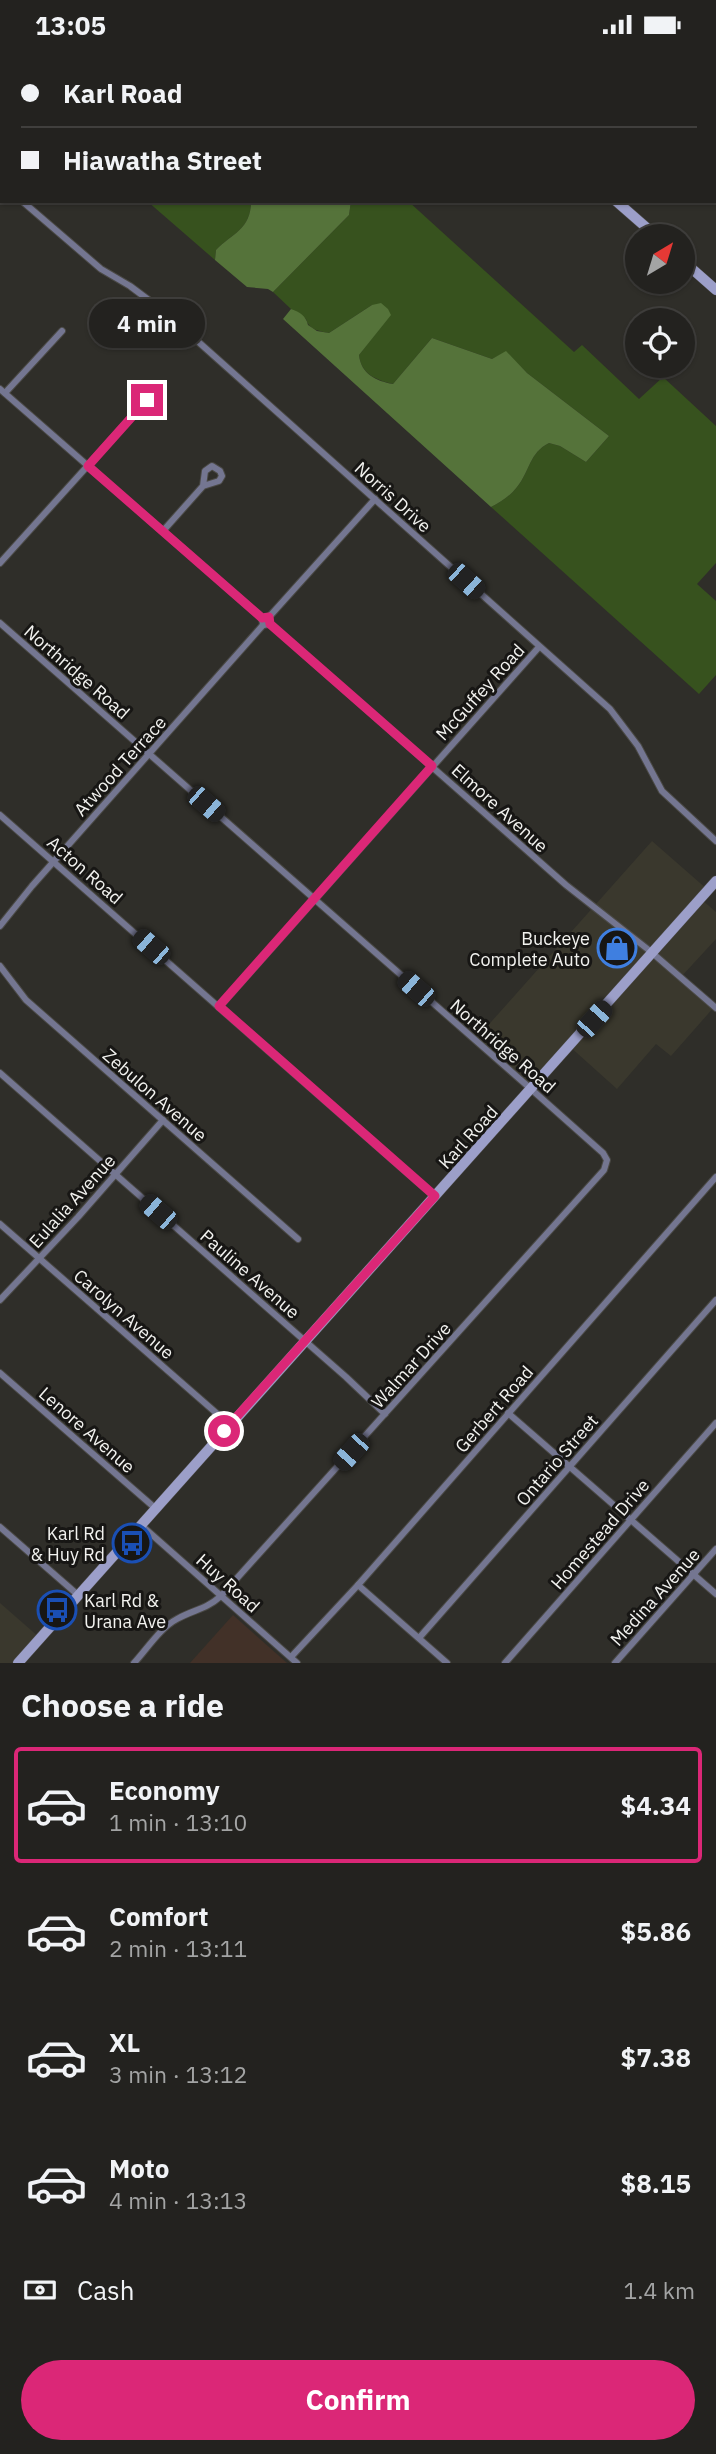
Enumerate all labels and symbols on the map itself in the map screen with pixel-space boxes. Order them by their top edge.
north arrow [625,224,695,294]
callout: 4 min [89,299,205,347]
route end [131,384,163,416]
street label: Norris Drive [350,457,436,538]
car [444,559,489,603]
street label: Northridge Road [19,620,135,724]
street label: McGuffey Road [431,639,529,745]
street label: Atwood Terrace [69,711,171,821]
street label: Elmore Avenue [447,759,553,857]
car [184,782,229,826]
street label: Acton Road [42,831,128,909]
car [129,925,174,969]
place label: Buckeye Complete Auto [469,927,590,971]
shop icon: Buckeye Complete Auto [596,927,638,969]
car [394,967,439,1011]
street label: Northridge Road [445,994,561,1098]
car [573,996,616,1042]
street label: Zebulon Avenue [98,1044,212,1147]
street label: Karl Road [433,1100,503,1174]
street label: Eulalia Avenue [24,1149,120,1253]
car [136,1190,181,1234]
street label: Pauline Avenue [196,1225,305,1324]
street label: Carolyn Avenue [69,1264,179,1364]
street label: Walmar Drive [366,1317,456,1413]
street label: Gerbert Road [450,1361,538,1457]
street label: Lenore Avenue [34,1382,140,1478]
street label: Ontario Street [511,1410,603,1510]
route start [208,1415,240,1447]
car [330,1429,373,1475]
street label: Homestead Drive [546,1474,654,1594]
place label: Karl Rd & Huy Rd [30,1522,105,1566]
bus stop icon: Karl Rd & Huy Rd [111,1522,153,1564]
street label: Medina Avenue [605,1543,705,1651]
street label: Huy Road [191,1549,265,1617]
bus stop icon: Karl Rd & Urana Ave [36,1589,78,1631]
place label: Karl Rd & Urana Ave [84,1589,166,1633]

